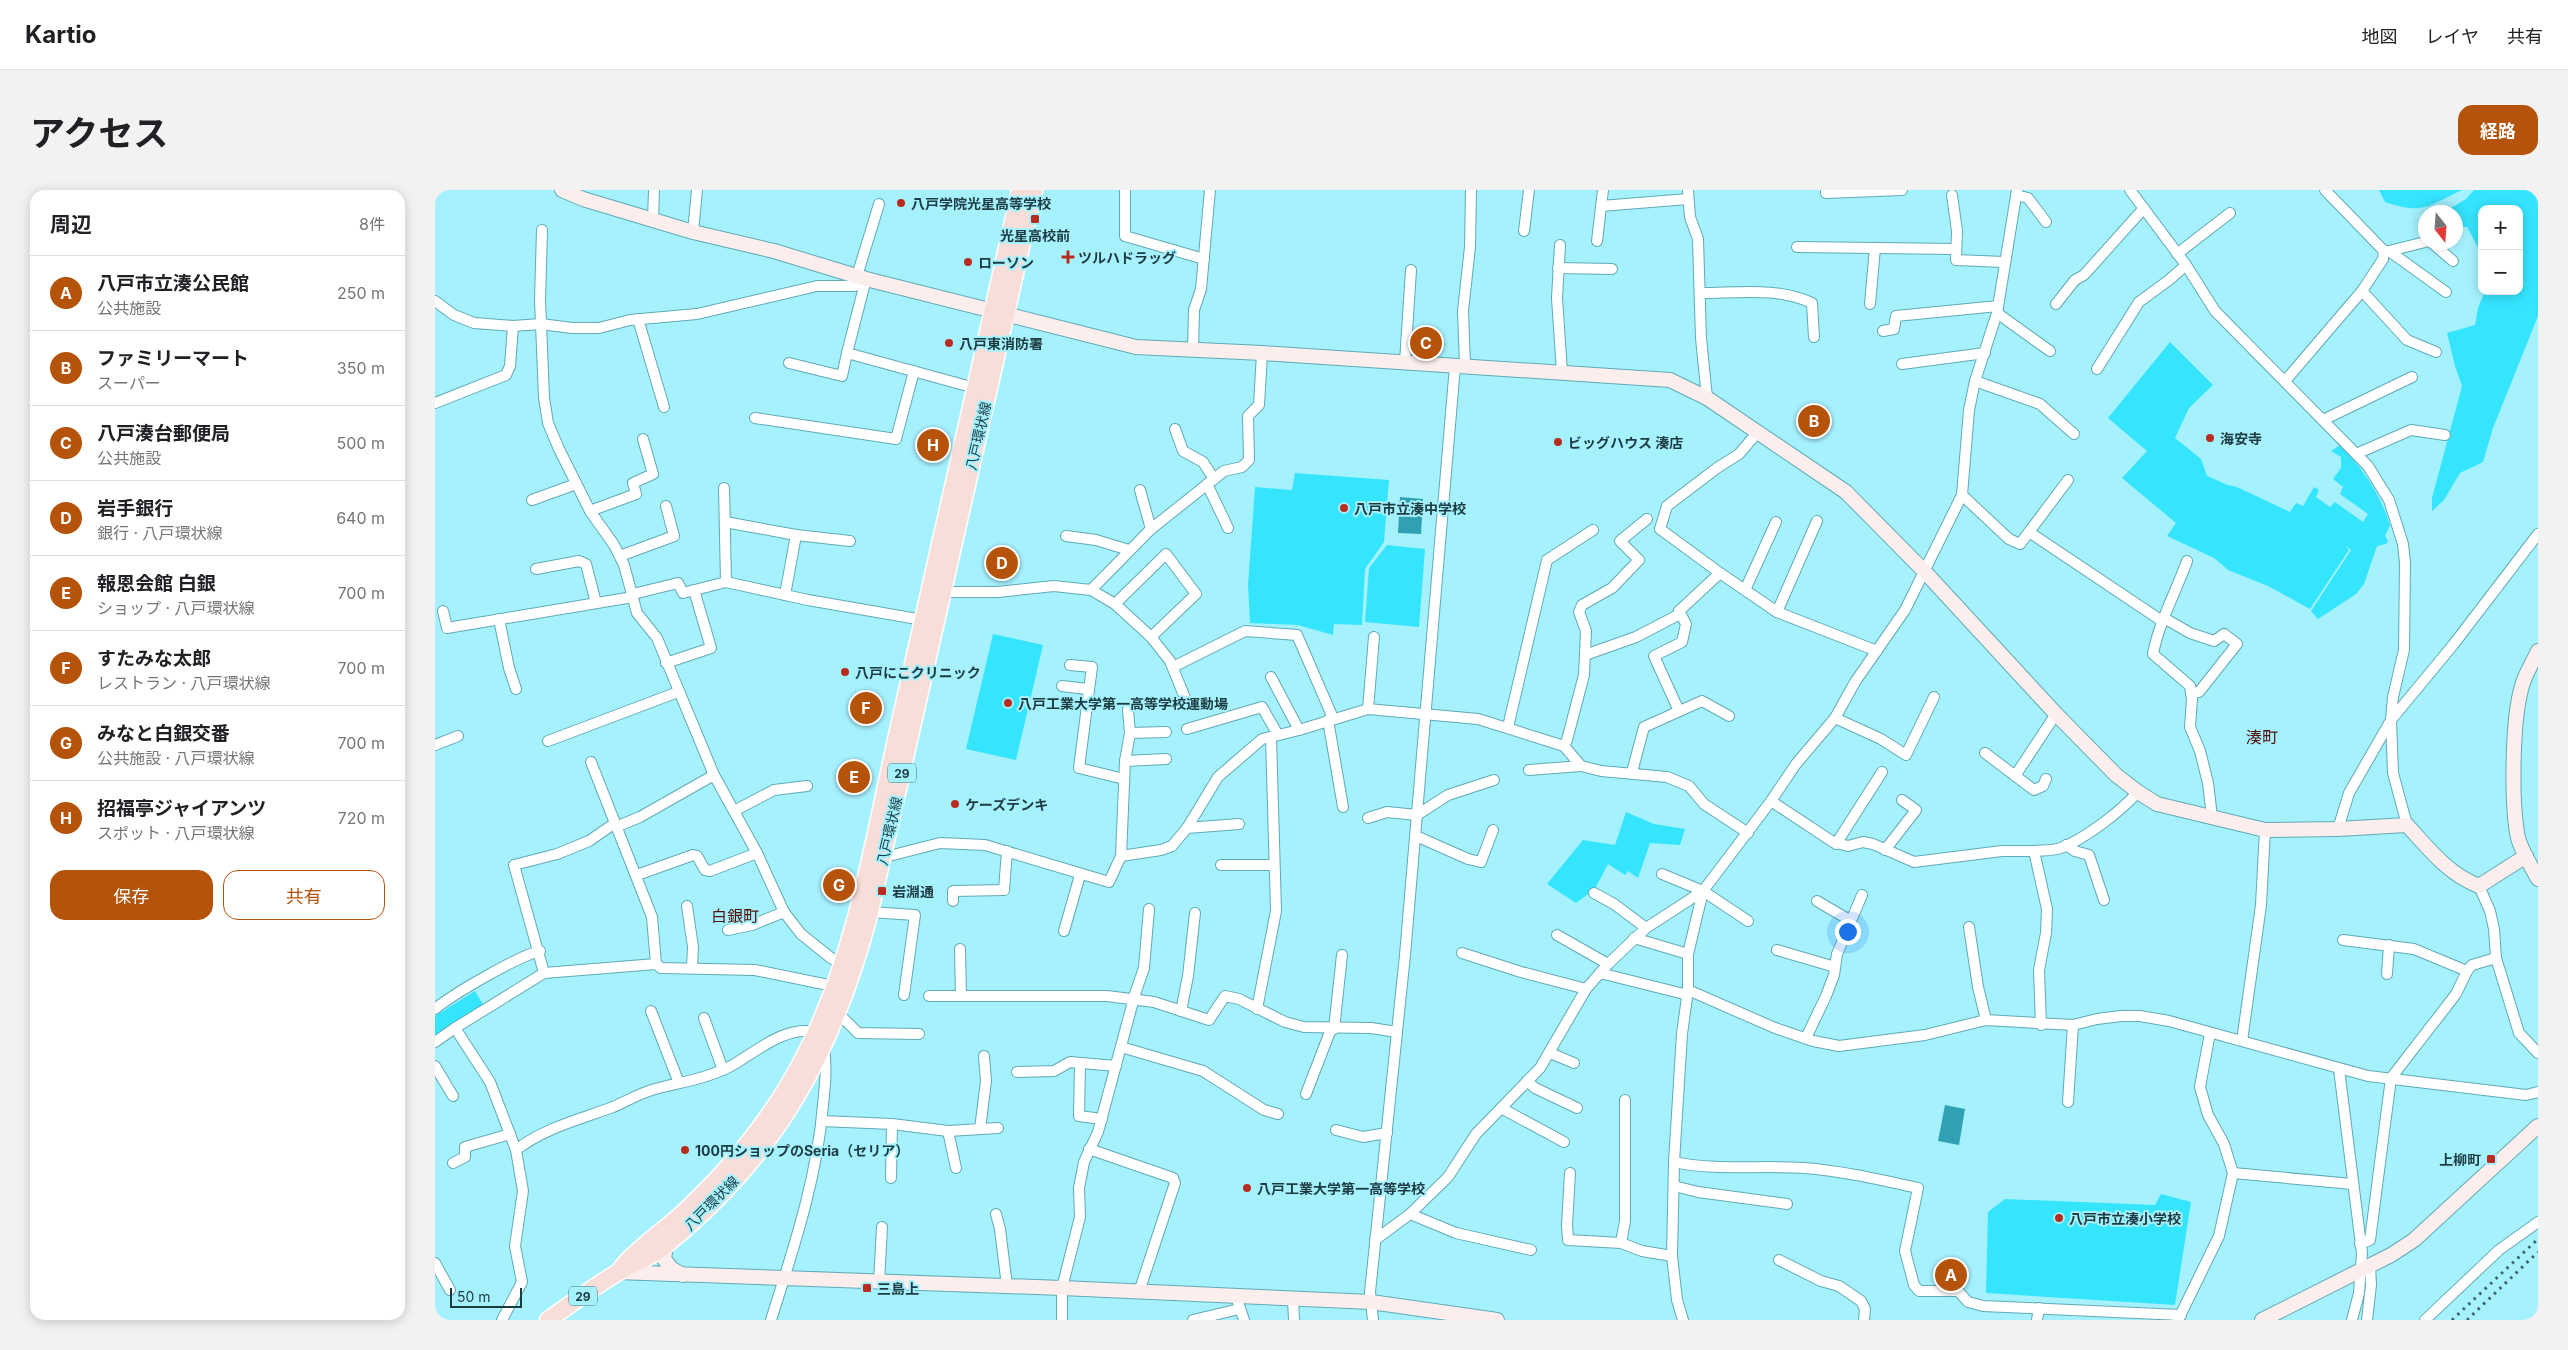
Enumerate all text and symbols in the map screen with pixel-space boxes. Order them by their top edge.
text: Kartio [25,20,96,49]
text: 地図 [2362,26,2398,47]
text: レイヤ [2426,26,2479,47]
text: 共有 [2507,26,2543,47]
button: 経路 [2458,105,2538,155]
text: アクセス [30,112,168,154]
place label: 八戸学院光星高等学校 [911,195,1051,212]
marker: 八戸学院光星高等学校 [895,197,907,209]
north arrow [2418,205,2463,250]
map controls [2478,205,2523,295]
button: + [2478,205,2523,250]
text: 周辺 [50,212,92,237]
marker: 光星高校前 [1029,213,1041,225]
text: 8件 [359,214,385,234]
place label: 光星高校前 [1000,227,1070,244]
place label: ツルハドラッグ [1078,249,1176,266]
button: − [2478,250,2523,295]
marker: ツルハドラッグ [1062,251,1074,263]
place label: ローソン [978,254,1034,271]
marker: ローソン [962,256,974,268]
text: 八戸市立湊公民館 [97,272,249,295]
text: A [60,283,72,303]
text: 250 m [337,283,385,303]
text: 公共施設 [97,298,161,318]
pin: C [1410,324,1442,362]
place label: 八戸東消防署 [959,335,1043,352]
marker: 八戸東消防署 [943,337,955,349]
text: ファミリーマート [97,347,249,370]
text: B [61,358,71,378]
text: 350 m [337,358,385,378]
text: スーパー [97,373,161,393]
street label: 八戸環状線 [962,400,994,472]
pin: B [1798,402,1830,440]
text: 八戸湊台郵便局 [97,422,230,445]
pin: H [917,426,949,464]
place label: 海安寺 [2220,430,2262,447]
marker: 海安寺 [2204,432,2216,444]
text: C [60,433,72,453]
text: 500 m [337,433,385,453]
place label: ビッグハウス 湊店 [1568,434,1683,451]
marker: ビッグハウス 湊店 [1552,436,1564,448]
text: 公共施設 [97,448,161,468]
text: 岩手銀行 [97,497,173,520]
place label: 八戸市立湊中学校 [1354,500,1466,517]
marker: 八戸市立湊中学校 [1338,502,1350,514]
text: D [60,508,72,528]
text: 640 m [336,508,385,528]
text: 銀行 · 八戸環状線 [97,523,223,543]
pin: D [986,544,1018,582]
text: 報恩会館 白銀 [97,572,216,595]
text: E [61,583,71,603]
text: 700 m [337,583,385,603]
text: ショップ · 八戸環状線 [97,598,255,618]
text: すたみな太郎 [97,647,211,670]
text: F [61,658,71,678]
text: 700 m [337,658,385,678]
place label: 八戸にこクリニック [855,664,981,681]
marker: 八戸にこクリニック [839,666,851,678]
text: レストラン · 八戸環状線 [97,673,271,693]
pin: F [850,689,882,727]
place label: 八戸工業大学第一高等学校運動場 [1018,695,1228,712]
marker: 八戸工業大学第一高等学校運動場 [1002,697,1014,709]
text: みなと白銀交番 [97,722,230,745]
district label: 湊町 [2246,727,2278,747]
text: G [60,733,72,753]
text: 700 m [337,733,385,753]
text: 公共施設 · 八戸環状線 [97,748,255,768]
pin: E [838,758,870,796]
road number: 29 [888,764,916,782]
street label: 八戸環状線 [873,795,905,867]
place label: ケーズデンキ [965,796,1048,813]
text: 招福亭ジャイアンツ [97,797,266,820]
marker: ケーズデンキ [949,798,961,810]
text: H [60,808,72,828]
text: 720 m [338,808,385,828]
text: スポット · 八戸環状線 [97,823,255,843]
pin: G [823,866,855,904]
button: 保存 [50,870,213,920]
button: 共有 [223,870,385,920]
place label: 岩淵通 [892,883,934,900]
marker: 岩淵通 [876,885,888,897]
district label: 白銀町 [711,906,759,926]
your location [1835,919,1861,945]
place label: 100円ショップのSeria（セリア） [695,1142,909,1159]
marker: 100円ショップのSeria（セリア） [679,1144,691,1156]
place label: 上柳町 [2439,1151,2481,1168]
marker: 上柳町 [2485,1153,2497,1165]
street label: 八戸環状線 [680,1172,742,1234]
place label: 八戸工業大学第一高等学校 [1257,1180,1425,1197]
marker: 八戸工業大学第一高等学校 [1241,1182,1253,1194]
place label: 八戸市立湊小学校 [2069,1210,2181,1227]
marker: 八戸市立湊小学校 [2053,1212,2065,1224]
pin: A [1935,1256,1967,1294]
place label: 三島上 [877,1280,919,1297]
marker: 三島上 [861,1282,873,1294]
scale bar [450,1285,523,1308]
road number: 29 [569,1286,597,1306]
text: 50 m [457,1288,491,1305]

